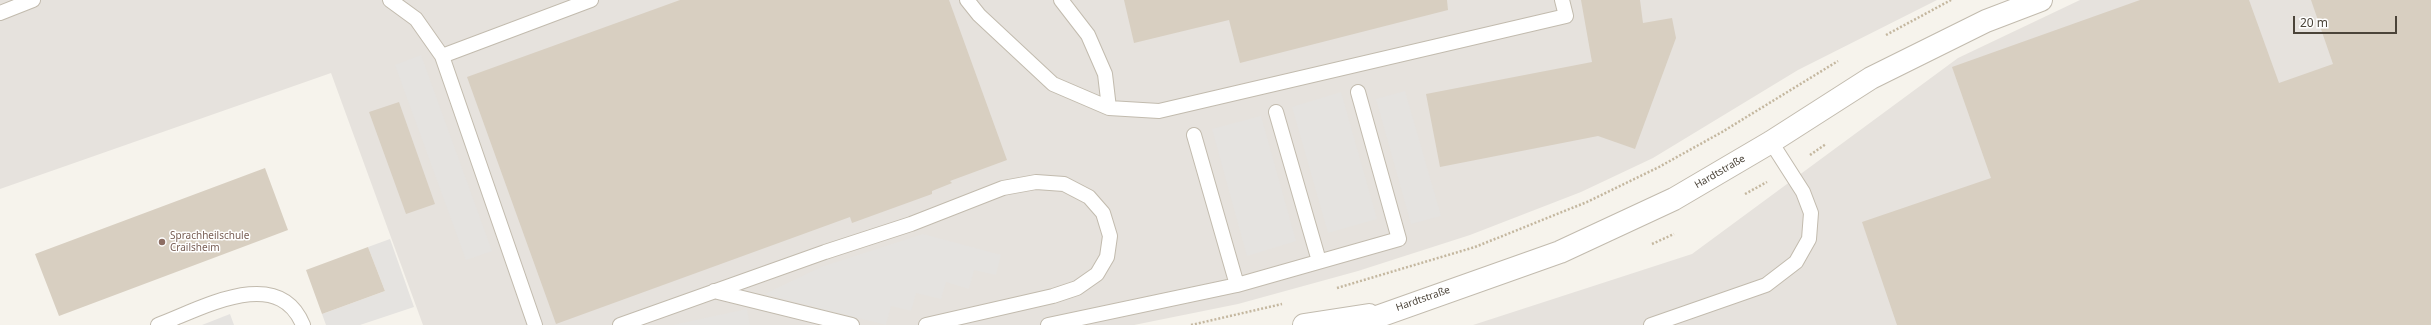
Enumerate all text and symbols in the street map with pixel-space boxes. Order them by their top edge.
scale bar [2295,8,2399,34]
text: 20 m [2300,14,2328,31]
street label: Hardtstraße [1692,153,1748,191]
place label: Sprachheilschule Crailsheim [170,230,249,254]
marker: Sprachheilschule Crailsheim [157,237,167,247]
street label: Hardtstraße [1394,284,1452,314]

